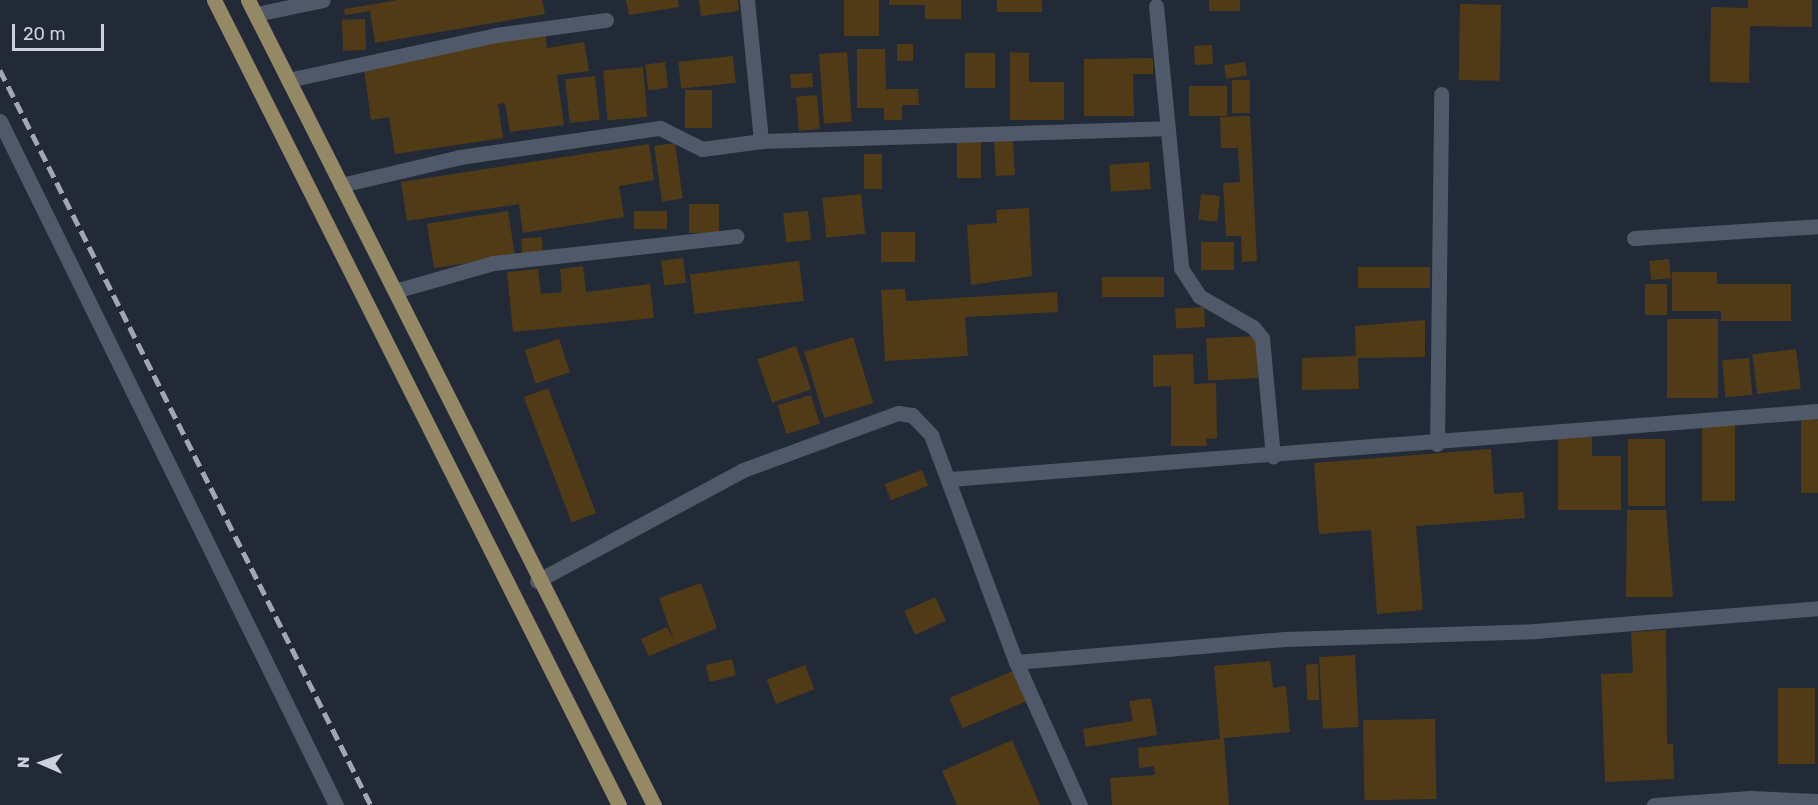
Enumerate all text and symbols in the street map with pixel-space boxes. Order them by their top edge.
scale bar [15,12,106,50]
text: 20 m [23,23,65,45]
north arrow [12,733,72,793]
text: N [14,756,33,768]

